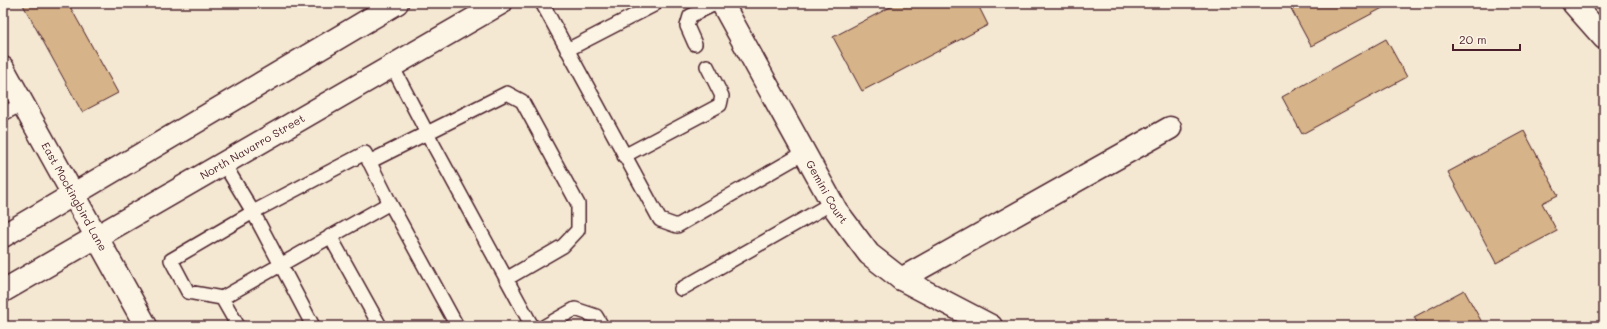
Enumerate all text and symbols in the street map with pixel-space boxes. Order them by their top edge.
scale bar [1453,26,1520,52]
text: 20 m [1459,31,1487,47]
street label: North Navarro Street [197,110,307,183]
street label: East Mockingbird Lane [38,139,111,254]
street label: Gemini Court [803,157,852,226]

